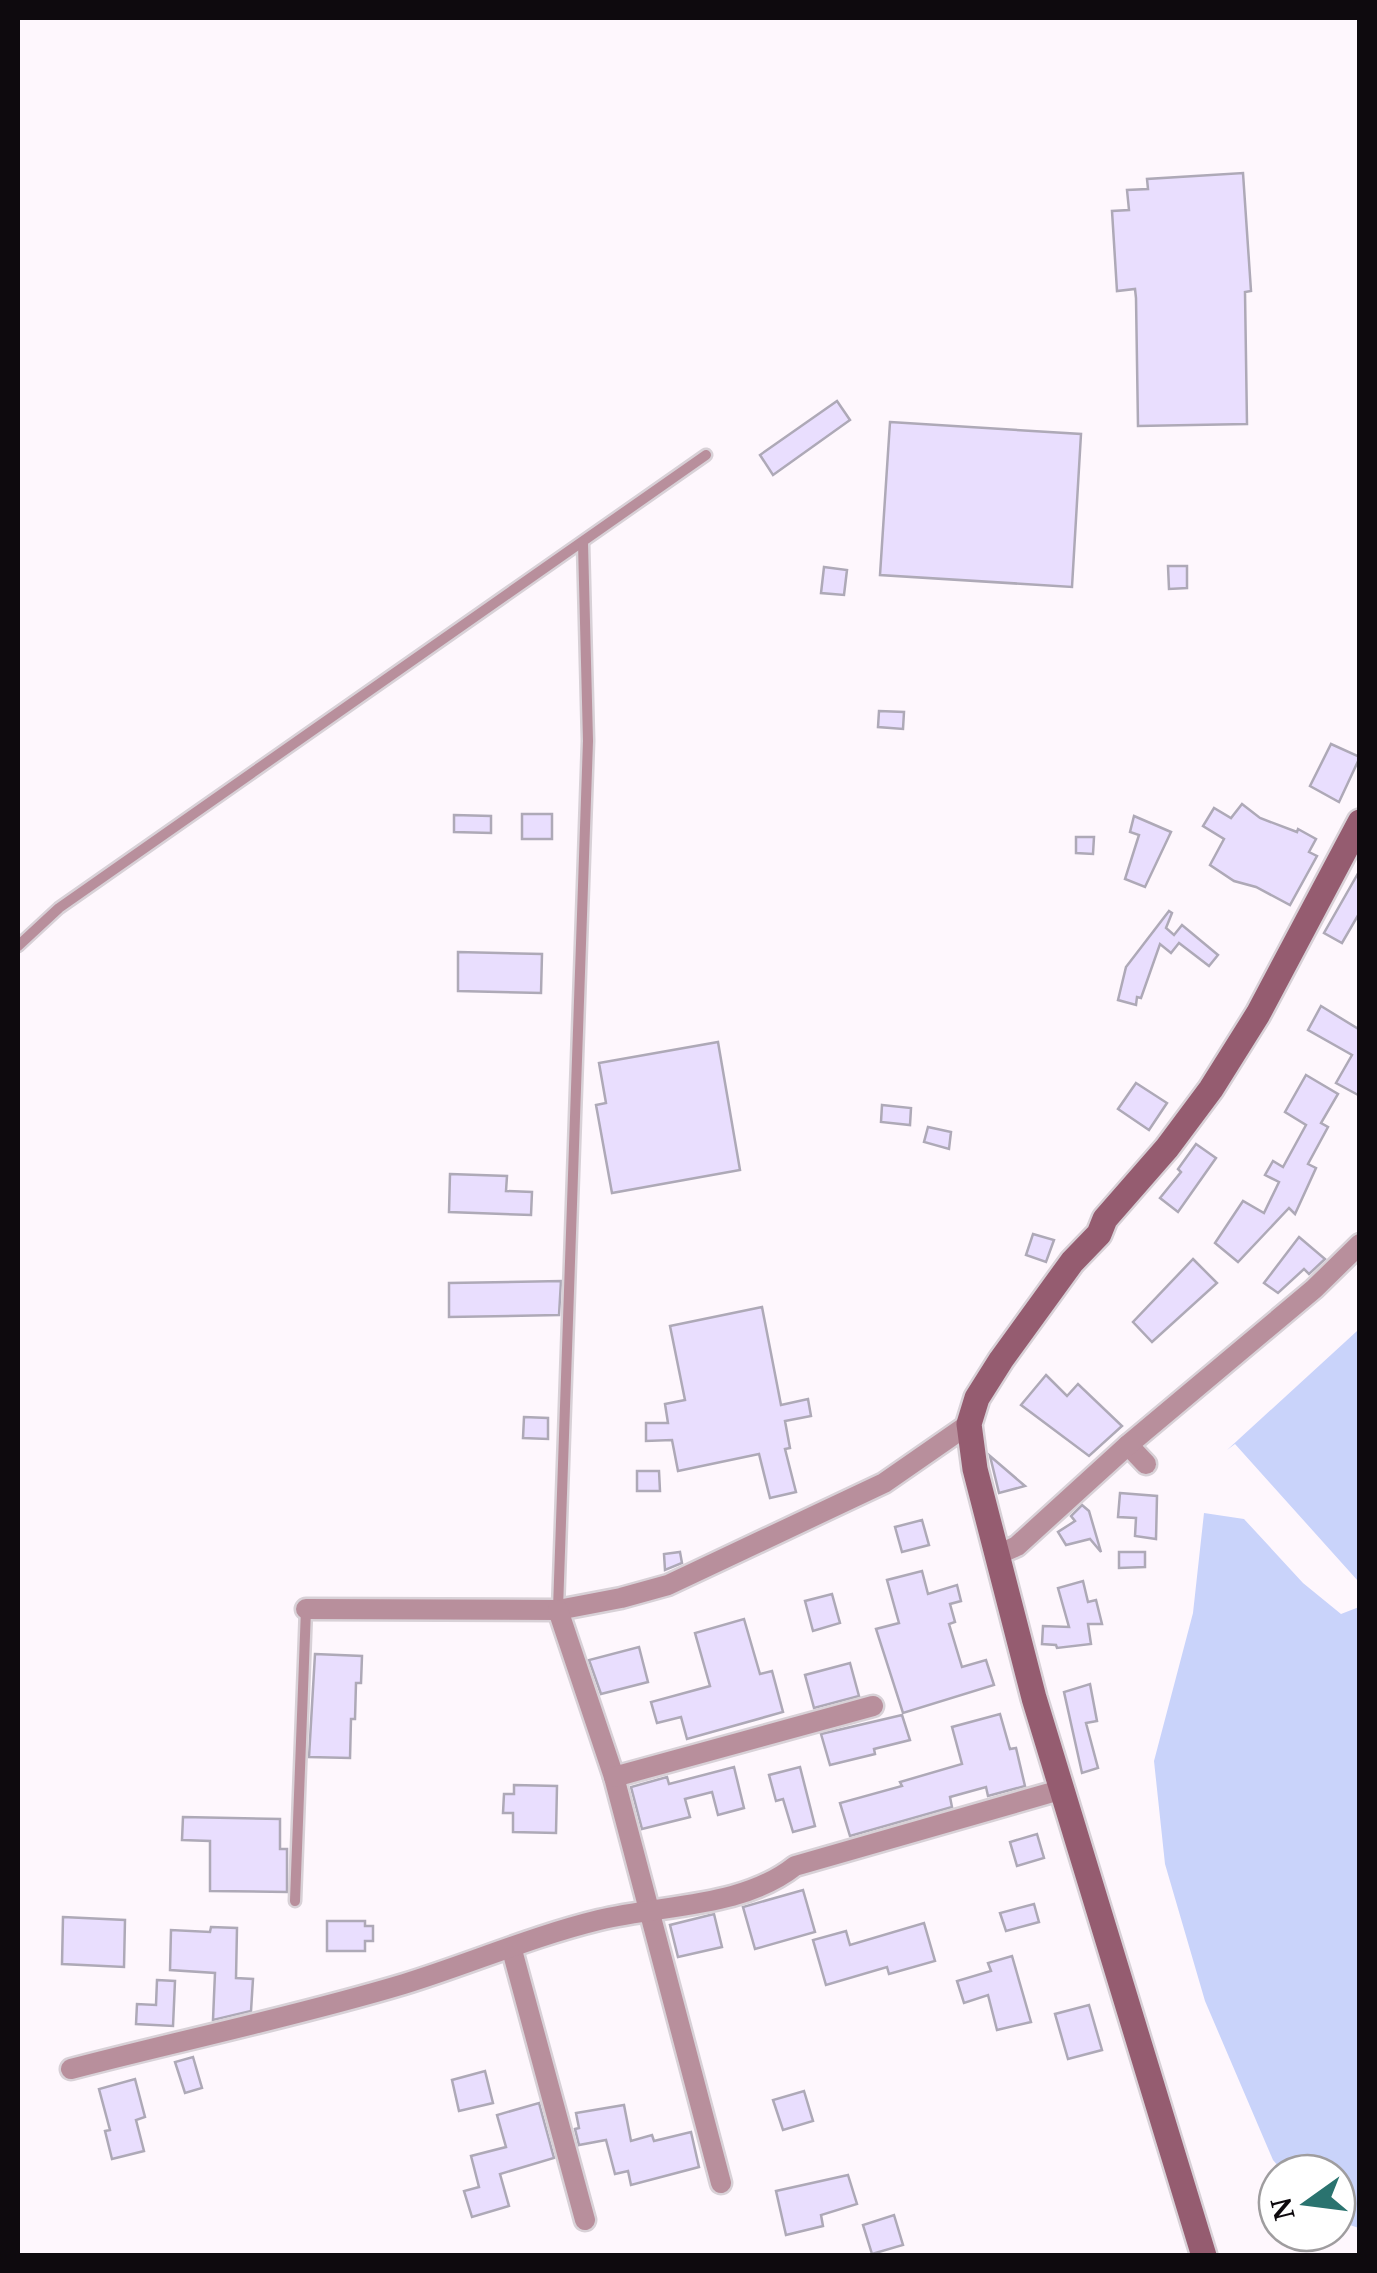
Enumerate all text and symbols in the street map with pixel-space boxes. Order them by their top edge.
north arrow [1257,2153,1357,2253]
text: N [1261,2194,1303,2225]

